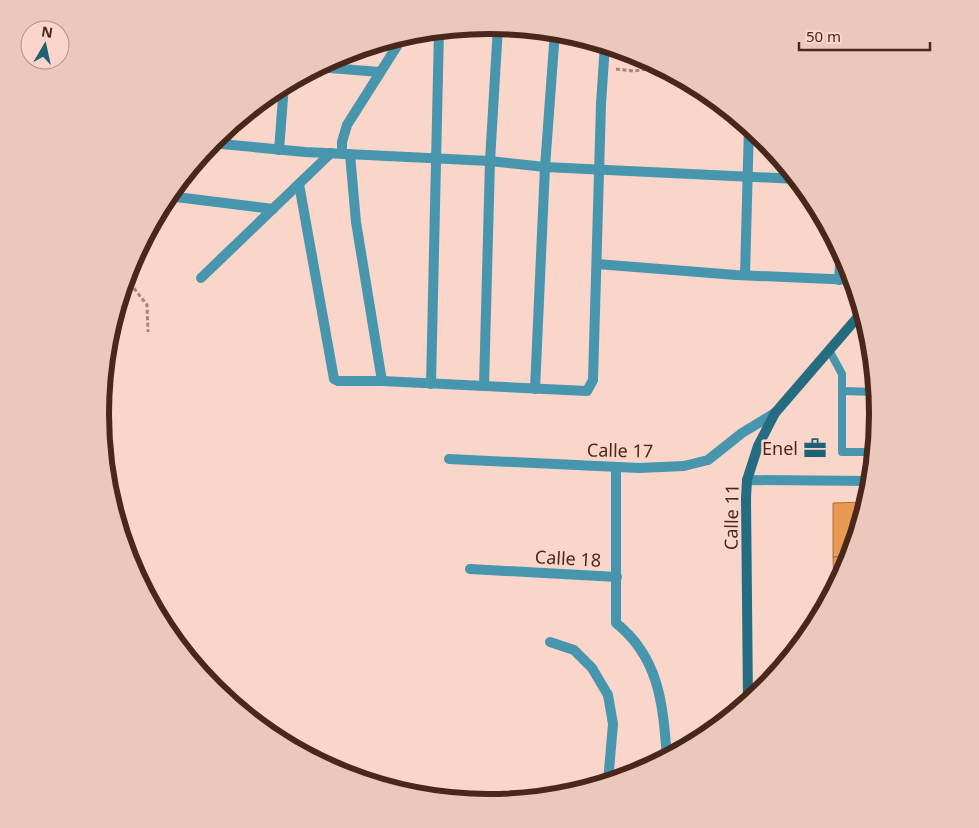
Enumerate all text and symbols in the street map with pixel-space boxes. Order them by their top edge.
north arrow [20,20,70,70]
scale bar [799,20,930,52]
text: N [40,21,54,42]
text: 50 m [806,26,841,46]
office icon: Enel [802,435,828,461]
place label: Enel [762,436,798,460]
street label: Calle 17 [587,437,653,463]
street label: Calle 11 [718,484,744,550]
street label: Calle 18 [534,544,602,572]

